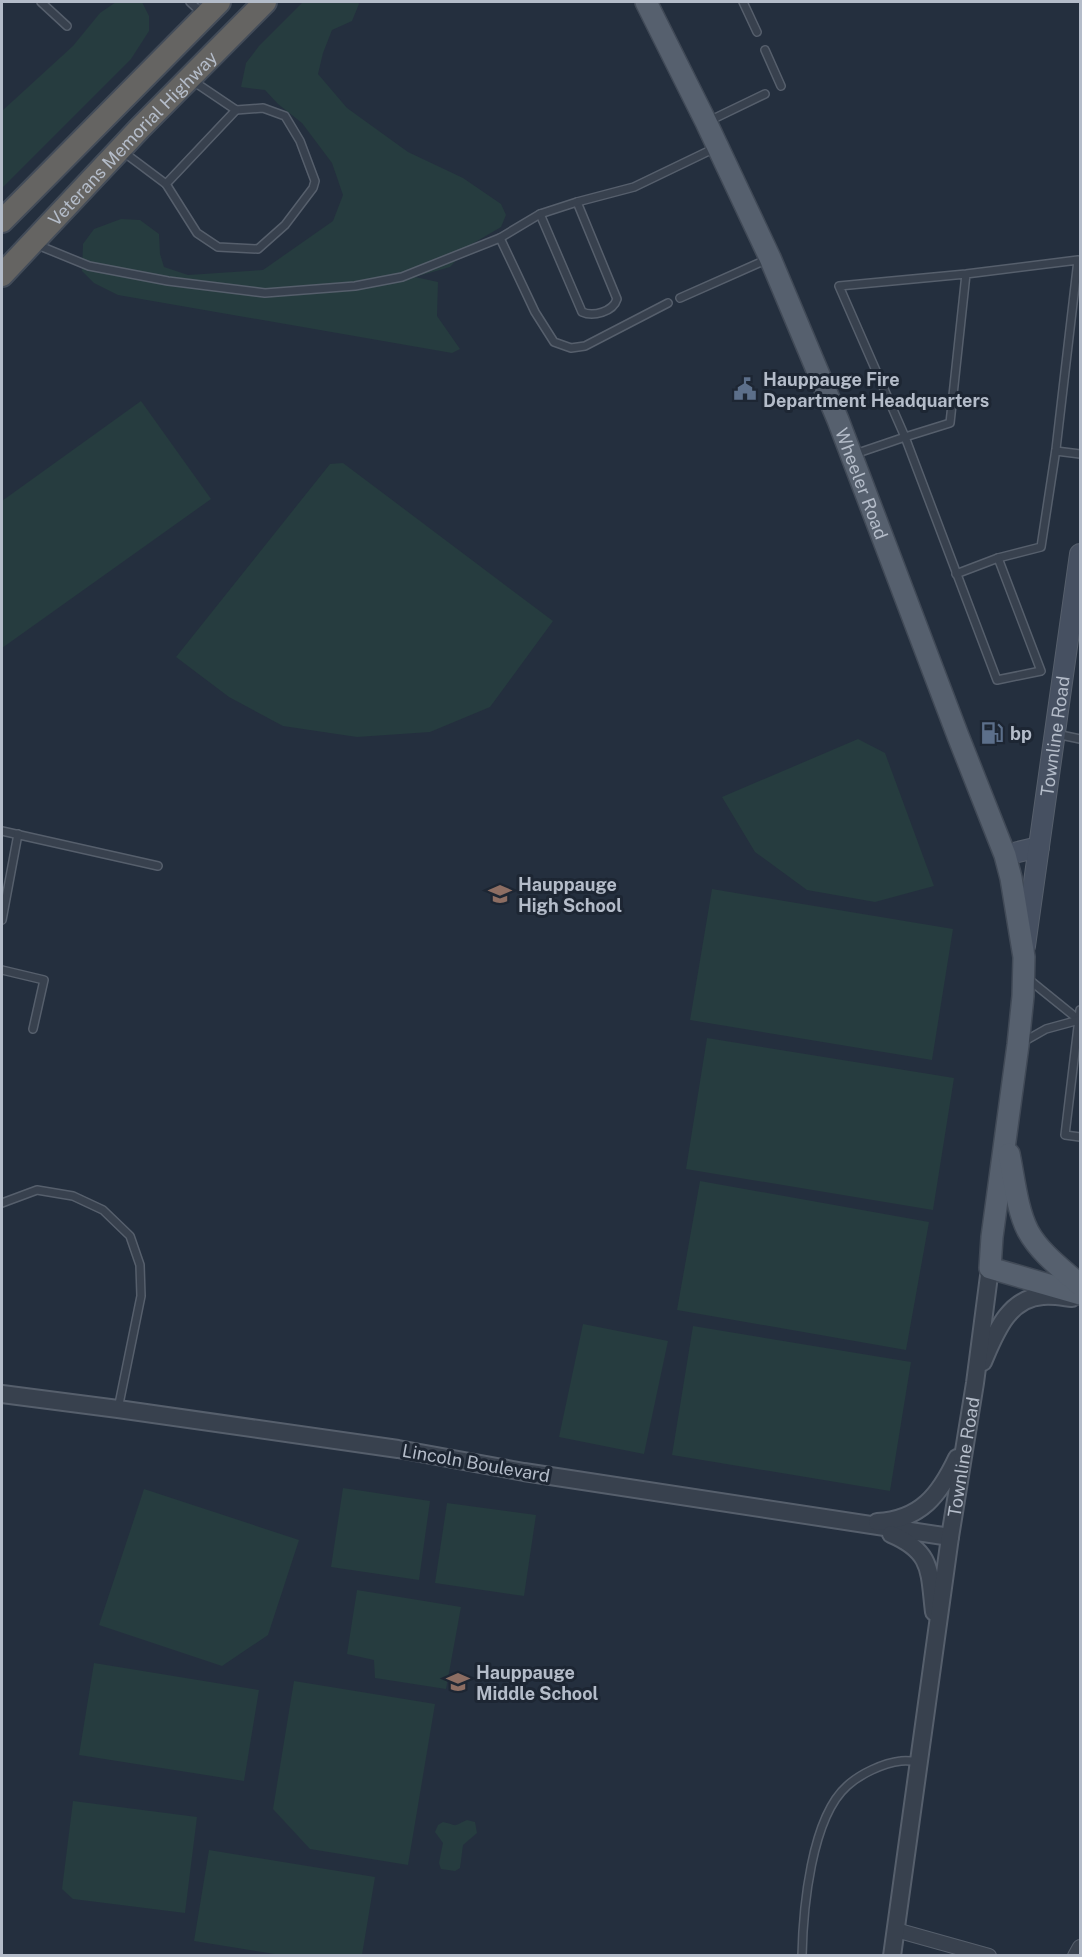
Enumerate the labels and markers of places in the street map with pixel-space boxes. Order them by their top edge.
place label: Hauppauge Fire Department Headquarters [763,369,989,411]
public building icon: Hauppauge Fire Department Headquarters [732,376,758,402]
fuel station icon: bp [979,720,1005,746]
place label: bp [1010,723,1032,744]
place label: Hauppauge High School [518,874,622,916]
school or university icon: Hauppauge High School [487,881,513,907]
place label: Hauppauge Middle School [476,1662,599,1704]
school or university icon: Hauppauge Middle School [445,1669,471,1695]

